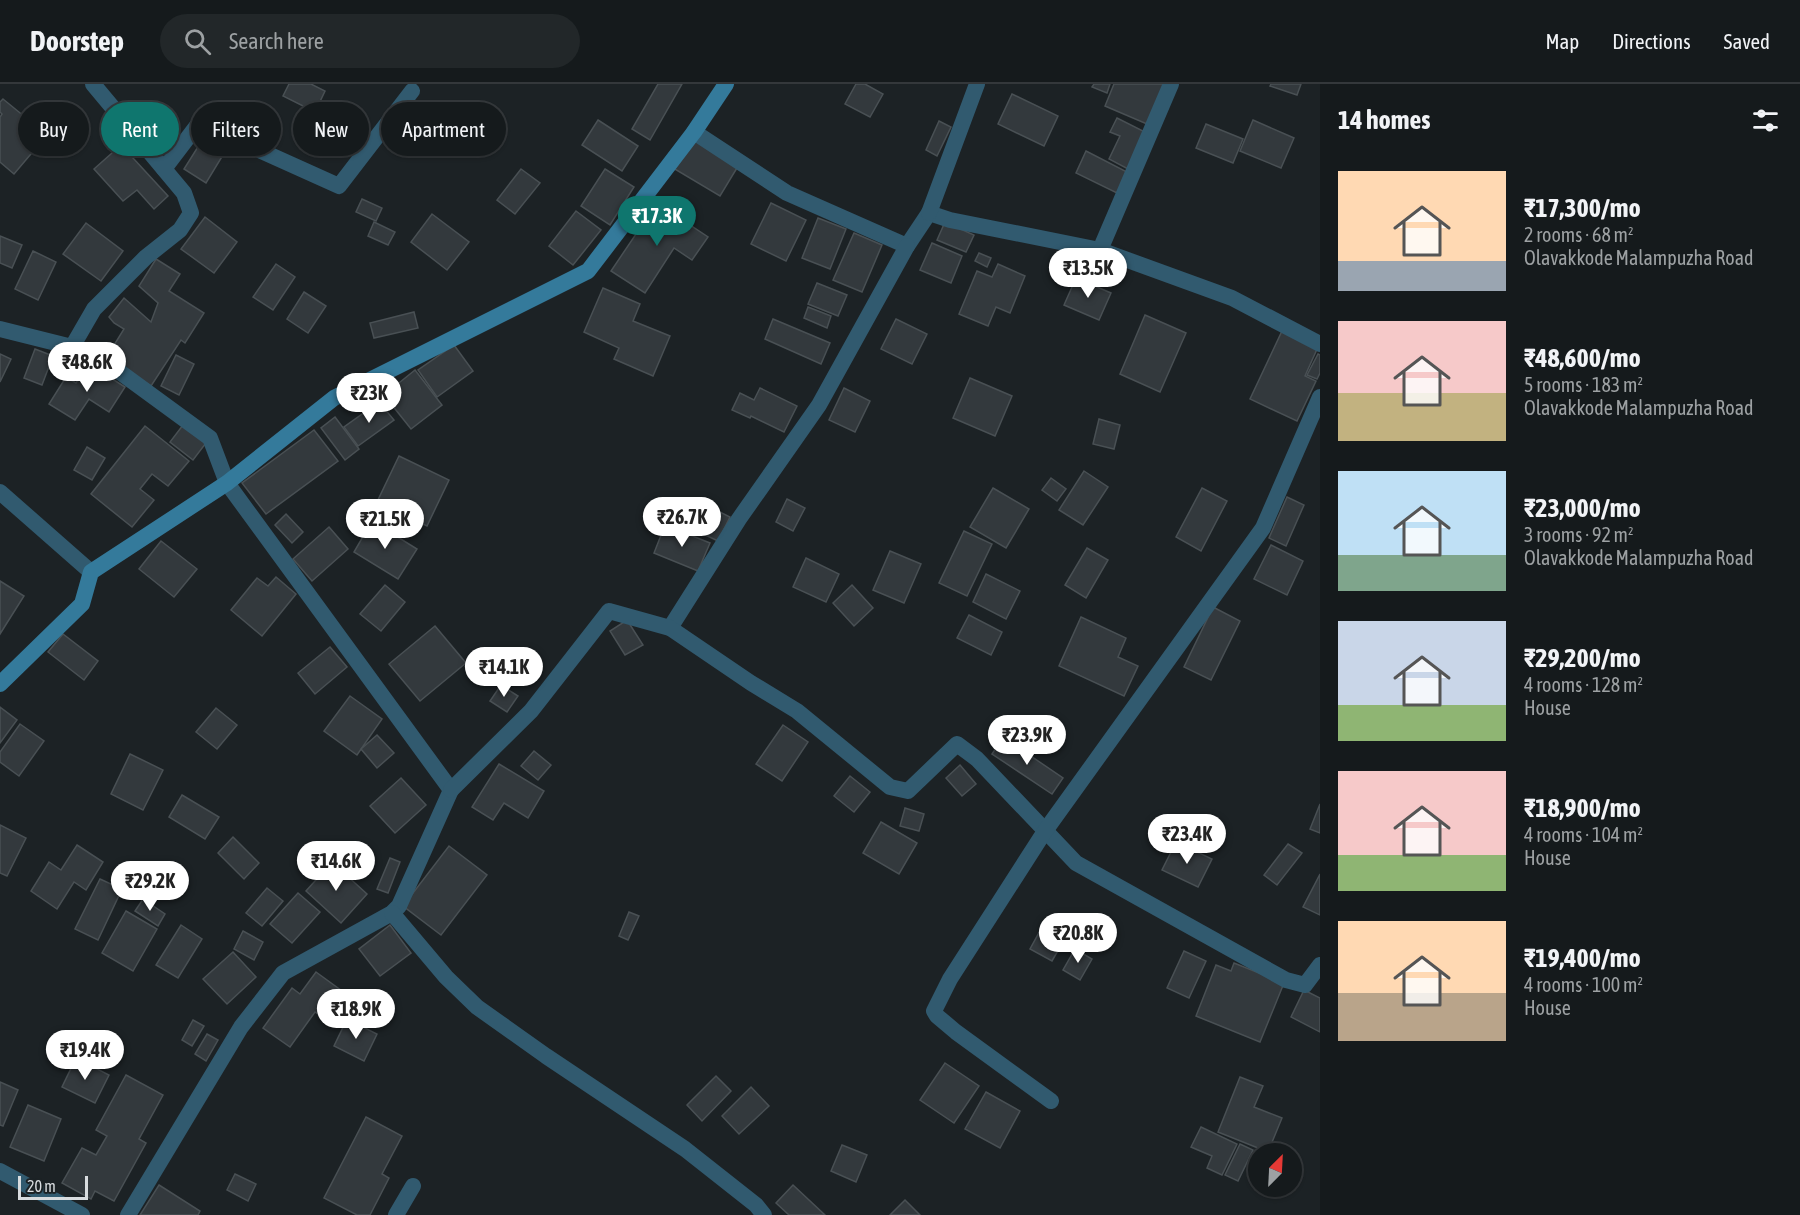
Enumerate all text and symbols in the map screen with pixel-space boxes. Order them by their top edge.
search box [160,14,580,68]
text: Doorstep [30,25,124,57]
icon: search [181,25,214,58]
text: Search here [229,28,324,54]
text: Map [1545,29,1579,53]
text: Directions [1612,29,1691,53]
text: Saved [1724,29,1770,53]
chip: Buy [18,102,89,156]
chip: Rent [101,102,179,156]
chip: Filters [191,102,281,156]
chip: New [293,102,369,156]
chip: Apartment [381,102,506,156]
icon: filters [1749,104,1782,137]
text: 14 homes [1338,105,1431,135]
text: ₹17,300/mo [1524,193,1641,223]
icon: home [1386,195,1458,267]
pin: ₹17.3K [608,196,706,247]
text: ₹17.3K [632,204,682,227]
text: 2 rooms · 68 m² [1524,223,1634,246]
text: Olavakkode Malampuzha Road [1524,246,1753,269]
pin: ₹13.5K [1039,248,1137,299]
text: ₹13.5K [1063,256,1113,279]
pin: ₹48.6K [38,342,136,393]
text: ₹48,600/mo [1524,343,1641,373]
icon: home [1386,345,1458,417]
text: ₹48.6K [62,350,112,373]
pin: ₹23K [333,373,405,424]
text: 5 rooms · 183 m² [1524,373,1643,396]
text: ₹23K [350,381,388,404]
text: Olavakkode Malampuzha Road [1524,396,1753,419]
text: ₹23,000/mo [1524,493,1641,523]
icon: home [1386,495,1458,567]
pin: ₹26.7K [633,497,731,548]
pin: ₹21.5K [336,499,434,550]
text: ₹26.7K [657,505,707,528]
text: ₹21.5K [360,507,410,530]
text: 3 rooms · 92 m² [1524,523,1634,546]
text: Olavakkode Malampuzha Road [1524,546,1753,569]
text: ₹29,200/mo [1524,643,1641,673]
icon: home [1386,645,1458,717]
pin: ₹14.1K [455,647,553,698]
text: ₹14.1K [479,655,529,678]
text: 4 rooms · 128 m² [1524,673,1643,696]
text: House [1524,696,1571,719]
pin: ₹23.9K [978,715,1076,766]
text: ₹23.9K [1002,723,1052,746]
text: ₹18,900/mo [1524,793,1641,823]
icon: home [1386,795,1458,867]
pin: ₹23.4K [1138,814,1236,865]
text: ₹23.4K [1162,822,1212,845]
text: 4 rooms · 104 m² [1524,823,1643,846]
pin: ₹14.6K [287,841,385,892]
text: House [1524,846,1571,869]
text: ₹14.6K [311,849,361,872]
pin: ₹29.2K [101,861,199,912]
text: ₹29.2K [125,869,175,892]
pin: ₹20.8K [1029,913,1127,964]
text: ₹20.8K [1053,921,1103,944]
text: ₹19,400/mo [1524,943,1641,973]
icon: home [1386,945,1458,1017]
text: 4 rooms · 100 m² [1524,973,1643,996]
pin: ₹18.9K [307,989,405,1040]
text: House [1524,996,1571,1019]
text: ₹18.9K [331,997,381,1020]
pin: ₹19.4K [36,1030,134,1081]
text: ₹19.4K [60,1038,110,1061]
north arrow [1248,1143,1302,1197]
map controls [1248,1143,1302,1197]
scale bar [18,1173,88,1200]
text: 20 m [27,1177,56,1195]

